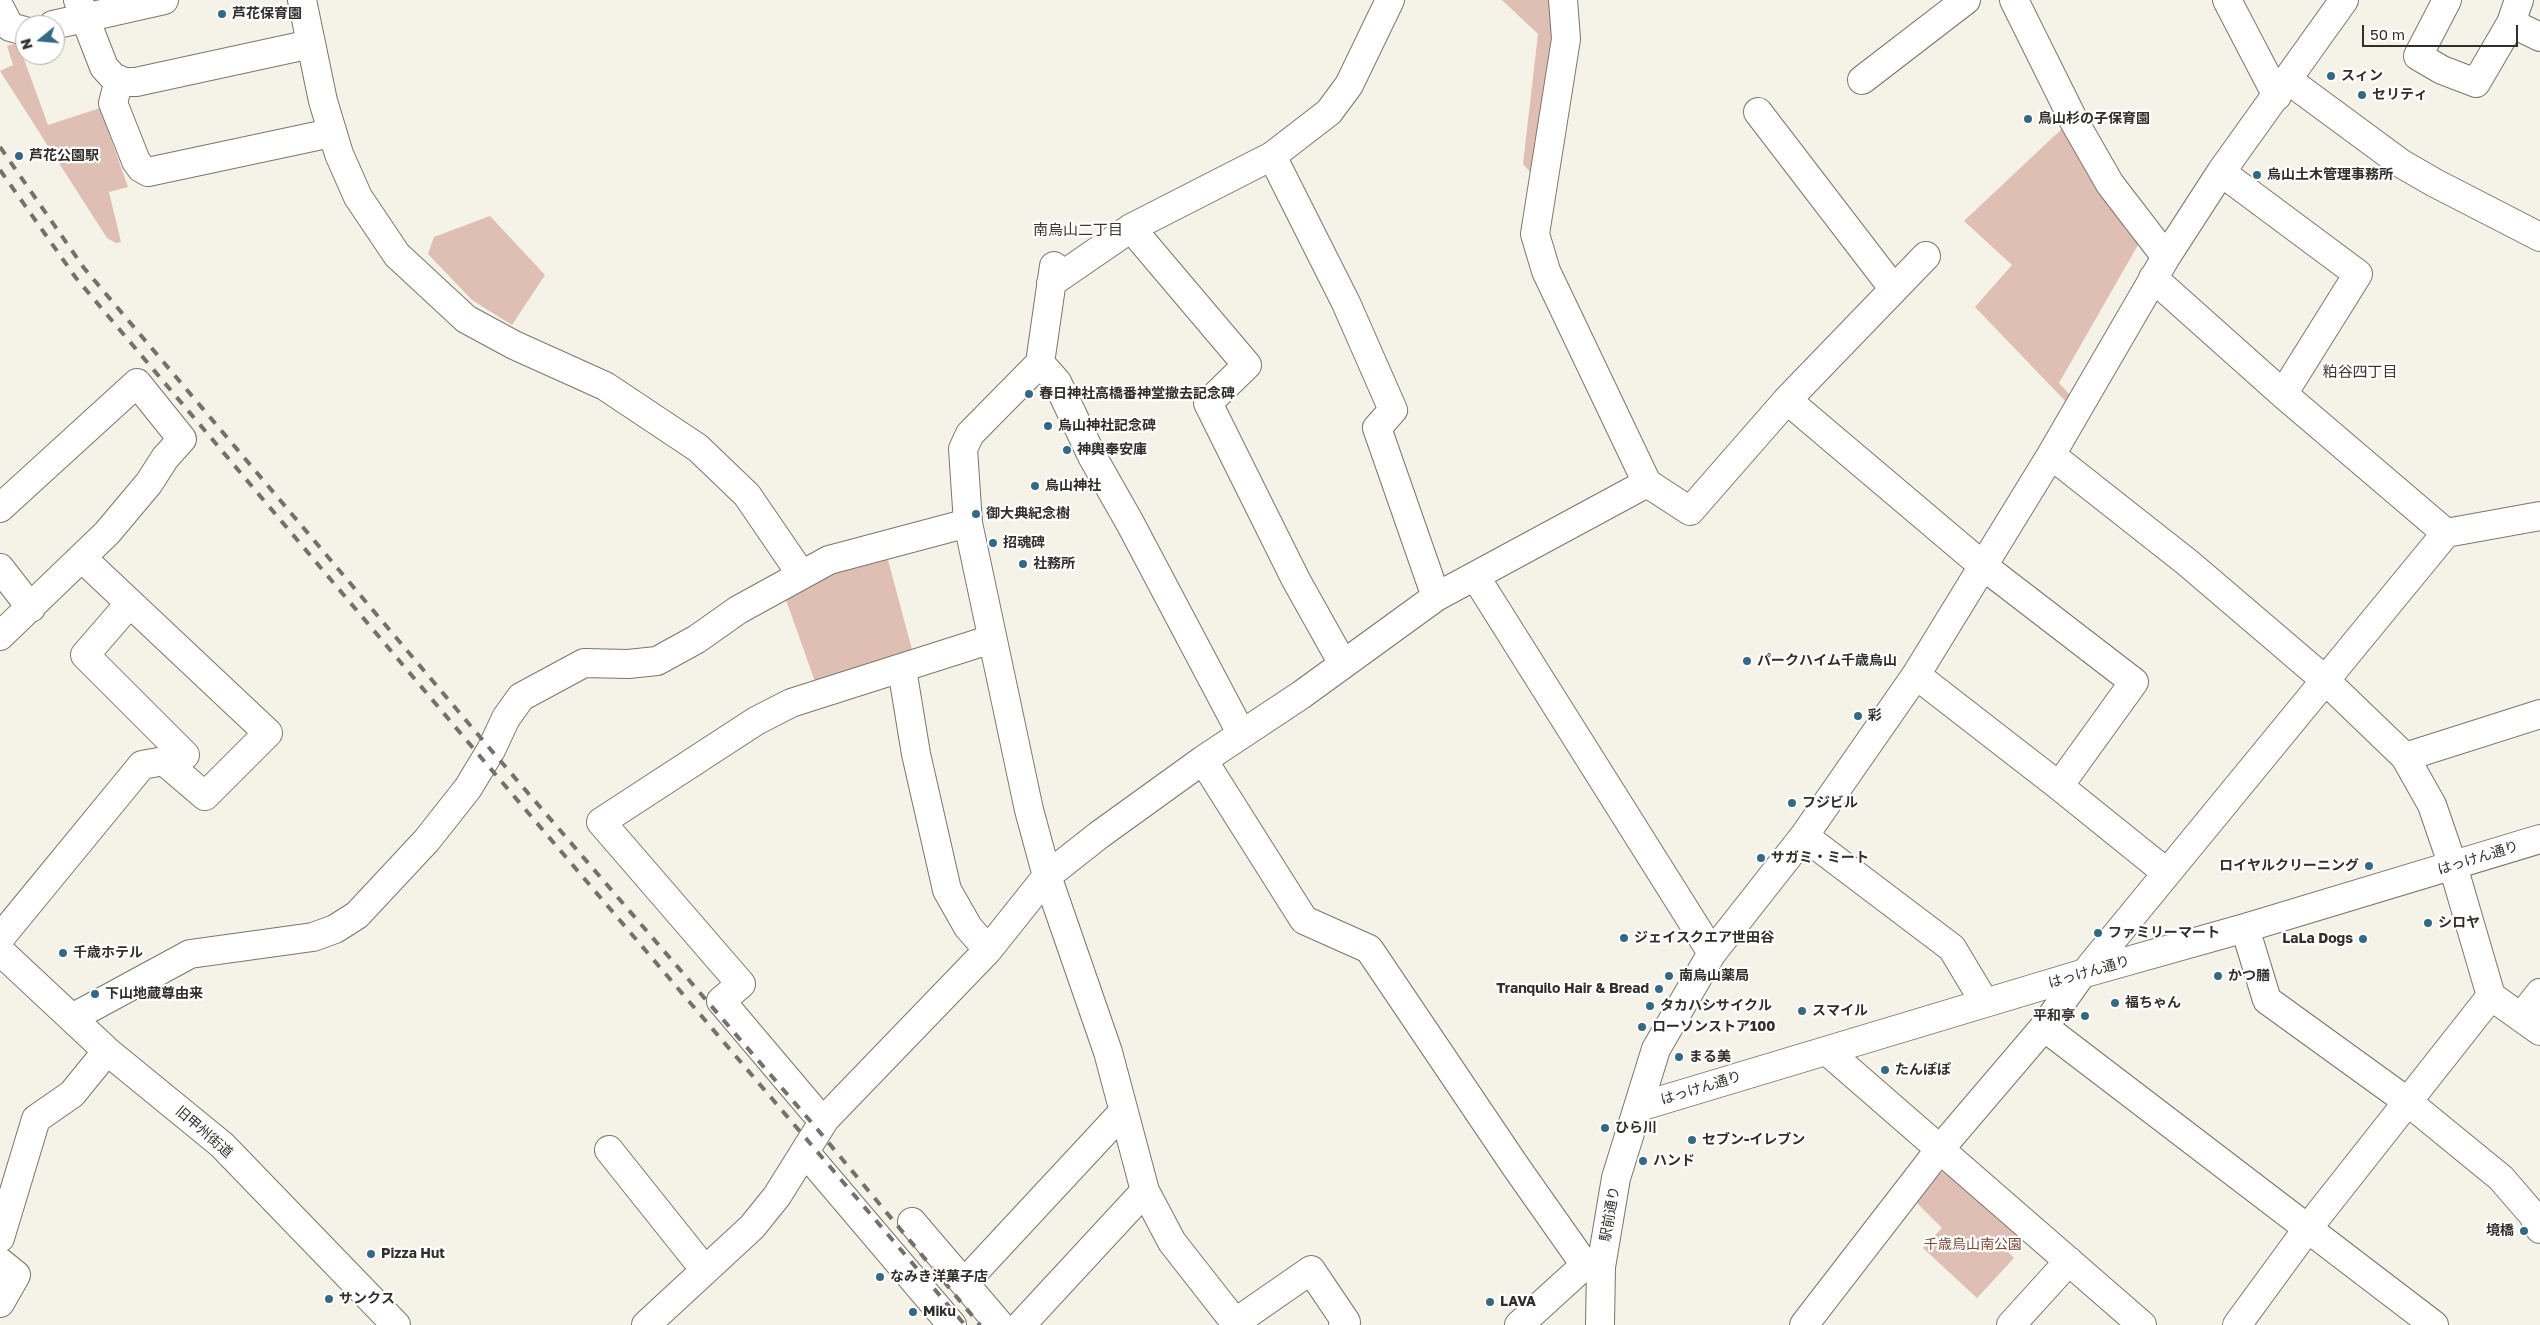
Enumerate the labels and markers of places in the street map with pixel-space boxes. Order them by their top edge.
place label: 芦花保育園 [232,6,302,22]
marker: 芦花保育園 [216,8,228,20]
place label: スィン [2341,68,2383,84]
marker: スィン [2325,70,2337,82]
place label: セリティ [2372,87,2428,103]
marker: セリティ [2356,89,2368,101]
place label: 鳥山杉の子保育園 [2038,111,2150,127]
marker: 鳥山杉の子保育園 [2022,113,2034,125]
place label: 芦花公園駅 [29,148,99,164]
marker: 芦花公園駅 [13,150,25,162]
place label: 烏山土木管理事務所 [2267,167,2393,183]
marker: 烏山土木管理事務所 [2251,169,2263,181]
place label: 春日神社高橋番神堂撤去記念碑 [1039,386,1235,402]
marker: 春日神社高橋番神堂撤去記念碑 [1023,388,1035,400]
place label: 烏山神社記念碑 [1058,418,1156,434]
marker: 烏山神社記念碑 [1042,420,1054,432]
place label: 神輿奉安庫 [1077,442,1147,458]
marker: 神輿奉安庫 [1061,444,1073,456]
place label: 烏山神社 [1045,478,1101,494]
marker: 烏山神社 [1029,480,1041,492]
place label: 御大典紀念樹 [986,506,1070,522]
marker: 御大典紀念樹 [970,508,982,520]
place label: 招魂碑 [1003,535,1045,551]
marker: 招魂碑 [987,537,999,549]
place label: 社務所 [1033,556,1075,572]
marker: 社務所 [1017,558,1029,570]
place label: パークハイム千歳烏山 [1757,653,1897,669]
marker: パークハイム千歳烏山 [1741,655,1753,667]
place label: 彩 [1868,708,1882,724]
marker: 彩 [1852,710,1864,722]
place label: フジビル [1802,795,1858,811]
marker: フジビル [1786,797,1798,809]
place label: サガミ・ミート [1771,850,1869,866]
marker: サガミ・ミート [1755,852,1767,864]
place label: ロイヤルクリーニング [2219,858,2359,874]
marker: ロイヤルクリーニング [2363,860,2375,872]
place label: シロヤ [2438,915,2480,931]
marker: シロヤ [2422,917,2434,929]
place label: ファミリーマート [2108,925,2220,941]
marker: ファミリーマート [2092,927,2104,939]
place label: ジェイスクエア世田谷 [1634,930,1774,946]
place label: LaLa Dogs [2282,931,2353,947]
marker: ジェイスクエア世田谷 [1618,932,1630,944]
marker: LaLa Dogs [2357,933,2369,945]
place label: 千歳ホテル [73,945,143,961]
marker: 千歳ホテル [57,947,69,959]
place label: 南烏山薬局 [1679,968,1749,984]
place label: かつ膳 [2228,968,2270,984]
marker: 南烏山薬局 [1663,970,1675,982]
marker: かつ膳 [2212,970,2224,982]
place label: Tranquilo Hair & Bread [1496,981,1649,997]
marker: Tranquilo Hair & Bread [1653,983,1665,995]
place label: 下山地蔵尊由来 [105,986,203,1002]
marker: 下山地蔵尊由来 [89,988,101,1000]
place label: 福ちゃん [2125,995,2181,1011]
marker: 福ちゃん [2109,997,2121,1009]
place label: タカハシサイクル [1660,998,1772,1014]
marker: タカハシサイクル [1644,1000,1656,1012]
place label: スマイル [1812,1003,1868,1019]
marker: スマイル [1796,1005,1808,1017]
place label: 平和亭 [2033,1008,2075,1024]
marker: 平和亭 [2079,1010,2091,1022]
place label: ローソンストア100 [1652,1019,1775,1035]
marker: ローソンストア100 [1636,1021,1648,1033]
place label: まる美 [1689,1049,1731,1065]
marker: まる美 [1673,1051,1685,1063]
place label: たんぽぽ [1895,1062,1951,1078]
marker: たんぽぽ [1879,1064,1891,1076]
place label: ひら川 [1615,1120,1657,1136]
marker: ひら川 [1599,1122,1611,1134]
place label: セブン-イレブン [1702,1132,1805,1148]
marker: セブン-イレブン [1686,1134,1698,1146]
place label: ハンド [1653,1153,1695,1169]
marker: ハンド [1637,1155,1649,1167]
place label: 境橋 [2486,1223,2514,1239]
marker: 境橋 [2518,1225,2530,1237]
place label: Pizza Hut [381,1246,445,1262]
marker: Pizza Hut [365,1248,377,1260]
place label: なみき洋菓子店 [890,1269,988,1285]
marker: なみき洋菓子店 [874,1271,886,1283]
place label: サンクス [339,1291,395,1307]
marker: サンクス [323,1293,335,1305]
place label: LAVA [1500,1294,1536,1310]
marker: LAVA [1484,1296,1496,1308]
place label: Miku [923,1304,956,1320]
marker: Miku [907,1306,919,1318]

